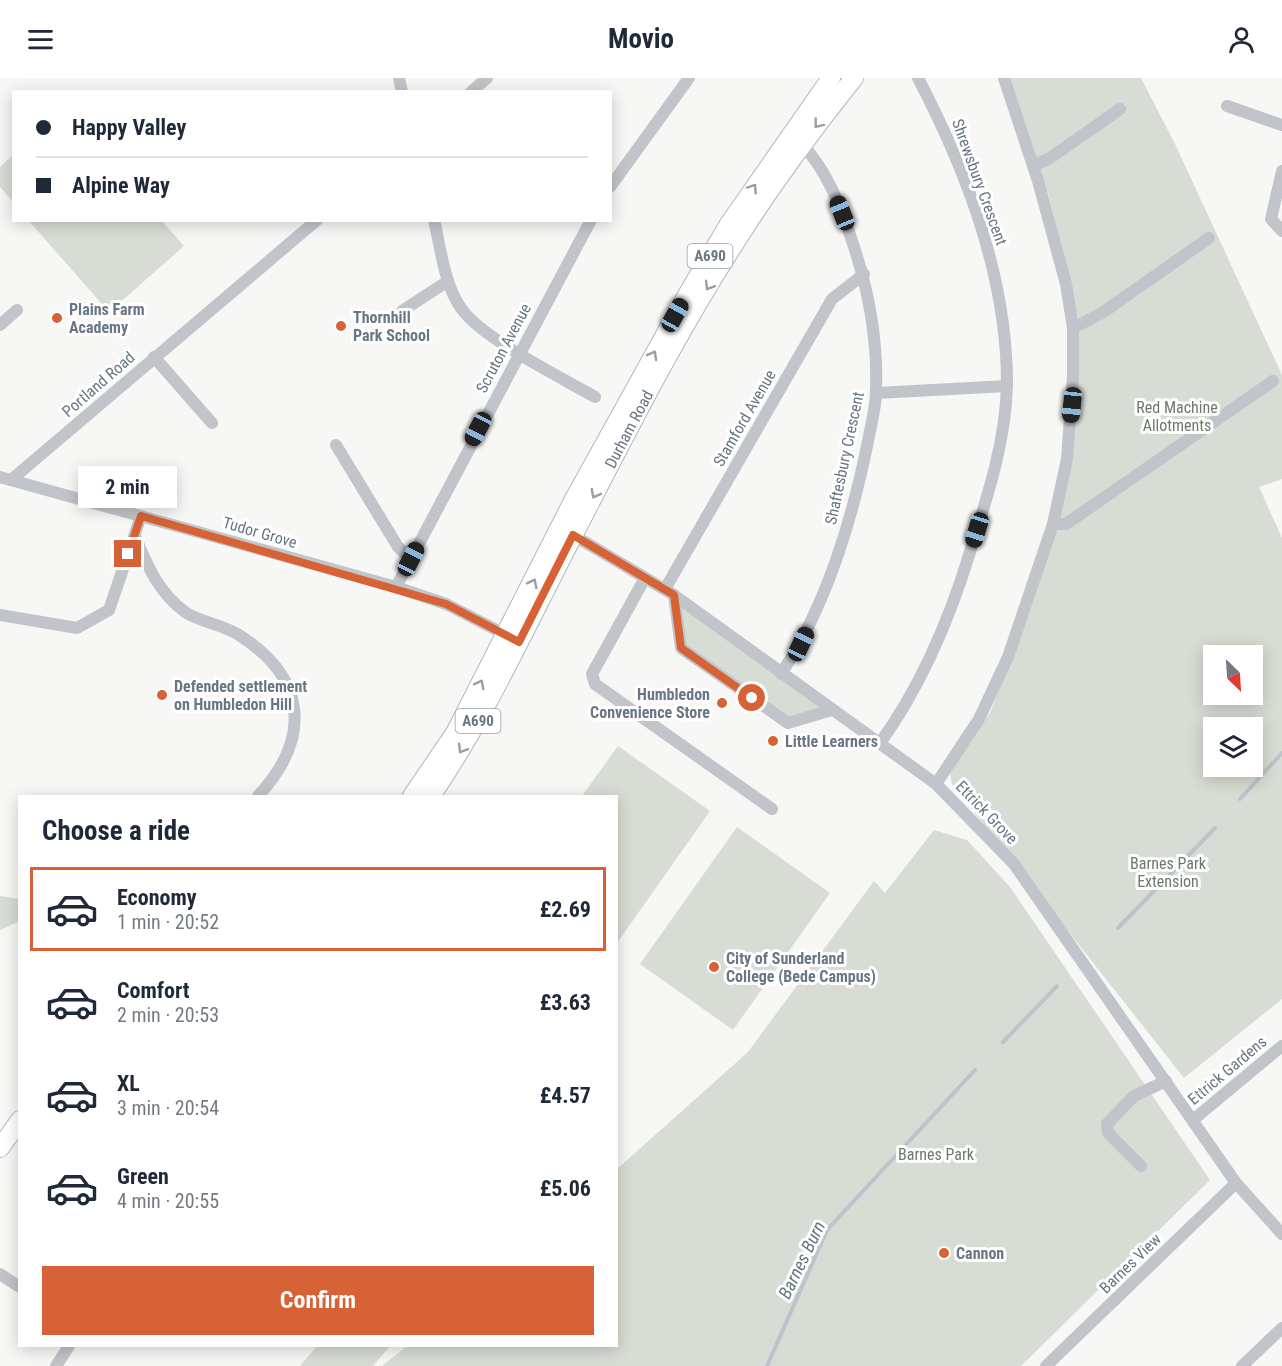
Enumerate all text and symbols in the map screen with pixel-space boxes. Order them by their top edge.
icon: menu [24,23,57,56]
text: Movio [608,23,674,55]
icon: person [1225,23,1258,56]
text: Happy Valley [72,115,186,140]
street label: Shrewsbury Crescent [948,116,1011,248]
one-way arrow [814,117,825,128]
text: Alpine Way [72,173,170,198]
one-way arrow [746,183,757,194]
car [827,193,857,233]
road number: A690 [688,244,732,268]
one-way arrow [705,280,717,290]
car [658,295,692,335]
place label: Plains Farm Academy [69,300,145,337]
street label: Scruton Avenue [472,300,535,396]
place label: Thornhill Park School [353,308,430,345]
marker: Plains Farm Academy [50,311,64,325]
marker: Thornhill Park School [334,319,348,333]
street label: Portland Road [58,348,138,421]
one-way arrow [646,351,658,361]
street label: Stamford Avenue [709,367,780,470]
car [1061,386,1083,424]
street label: Durham Road [601,387,657,471]
street label: Shaftesbury Crescent [821,390,868,526]
park label: Red Machine Allotments [1136,398,1218,435]
car [462,409,494,449]
callout: 2 min [78,467,178,509]
text: 2 min [105,475,150,499]
one-way arrow [591,487,602,498]
car [963,510,991,550]
street label: Tudor Grove [221,513,299,552]
car [395,539,427,579]
route end [114,540,141,567]
one-way arrow [526,579,537,590]
car [785,624,817,664]
north arrow [1203,645,1263,705]
map controls [1203,645,1263,777]
place label: Defended settlement on Humbledon Hill [174,677,307,714]
one-way arrow [473,680,484,690]
route start [738,684,765,711]
place label: Humbledon Convenience Store [590,685,710,722]
marker: Defended settlement on Humbledon Hill [155,688,169,702]
marker: Humbledon Convenience Store [715,696,729,710]
road number: A690 [456,709,500,733]
button: layers [1203,717,1263,777]
place label: Little Learners [785,732,878,751]
marker: Little Learners [766,734,780,748]
one-way arrow [458,743,470,753]
street label: Ettrick Grove [952,777,1021,848]
text: Choose a ride [42,815,190,847]
park label: Barnes Park Extension [1130,854,1207,891]
icon: car [45,882,99,936]
text: Economy [117,885,197,910]
text: £2.69 [540,897,591,922]
text: 1 min · 20:52 [117,910,219,934]
place label: City of Sunderland College (Bede Campus) [726,949,876,986]
marker: City of Sunderland College (Bede Campus) [707,960,721,974]
icon: car [45,975,99,1029]
text: Comfort [117,978,190,1003]
text: £3.63 [540,990,591,1015]
text: 2 min · 20:53 [117,1003,219,1027]
street label: Ettrick Gardens [1184,1032,1270,1109]
icon: car [45,1068,99,1122]
text: XL [117,1071,140,1096]
text: £4.57 [540,1083,591,1108]
text: 3 min · 20:54 [117,1096,219,1120]
park label: Barnes Park [898,1145,975,1164]
icon: car [45,1161,99,1215]
text: Green [117,1164,169,1189]
text: £5.06 [540,1176,591,1201]
text: 4 min · 20:55 [117,1189,219,1213]
water label: Barnes Burn [774,1218,829,1302]
street label: Barnes View [1096,1229,1165,1297]
place label: Cannon [956,1244,1004,1263]
marker: Cannon [937,1246,951,1260]
button: Confirm [42,1266,594,1335]

